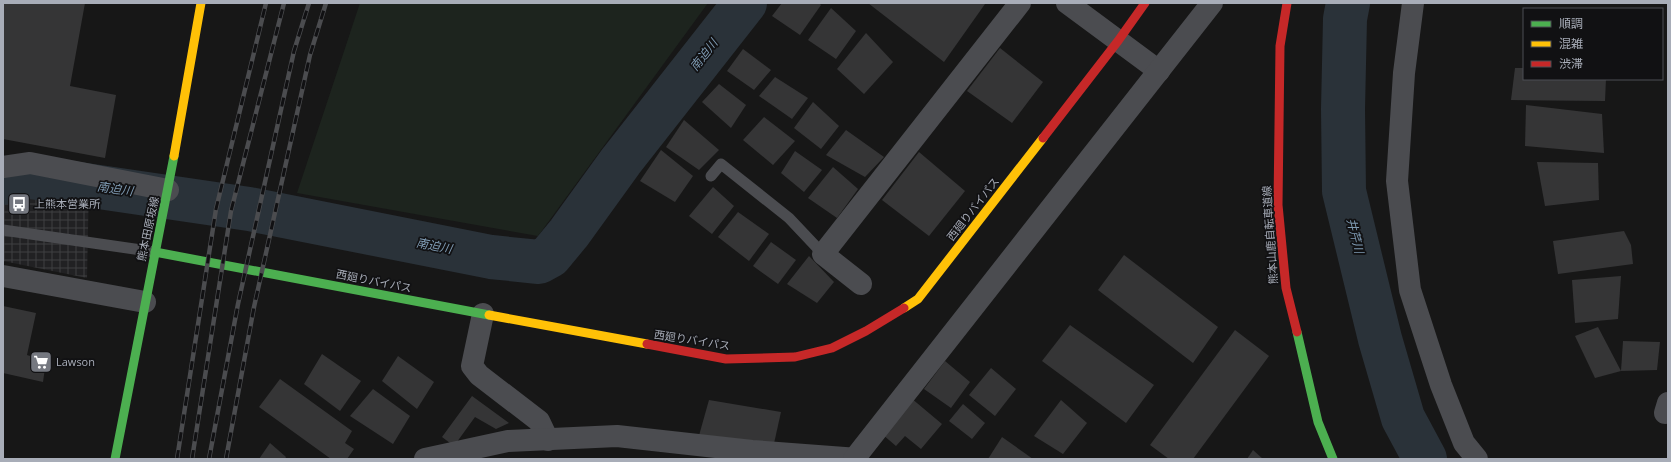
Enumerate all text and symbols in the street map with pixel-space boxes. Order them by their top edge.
legend [1523,8,1663,80]
text: 順調 [1559,15,1583,32]
water label: 南迫川 [686,34,723,74]
text: 混雑 [1559,35,1583,52]
text: 渋滞 [1559,55,1583,72]
street label: 西廻りバイパス [943,174,1002,244]
water label: 南迫川 [96,178,136,200]
street label: 熊本山鹿自転車道線 [1259,185,1280,285]
bus stop icon: 上熊本営業所 [6,191,32,217]
street label: 熊本田原坂線 [133,195,162,263]
place label: 上熊本営業所 [34,196,101,211]
water label: 井芹川 [1343,216,1369,257]
water label: 南迫川 [415,234,455,258]
street label: 西廻りバイパス [335,266,413,295]
street label: 西廻りバイパス [653,326,731,353]
supermarket icon: Lawson [28,349,54,375]
place label: Lawson [56,354,95,369]

